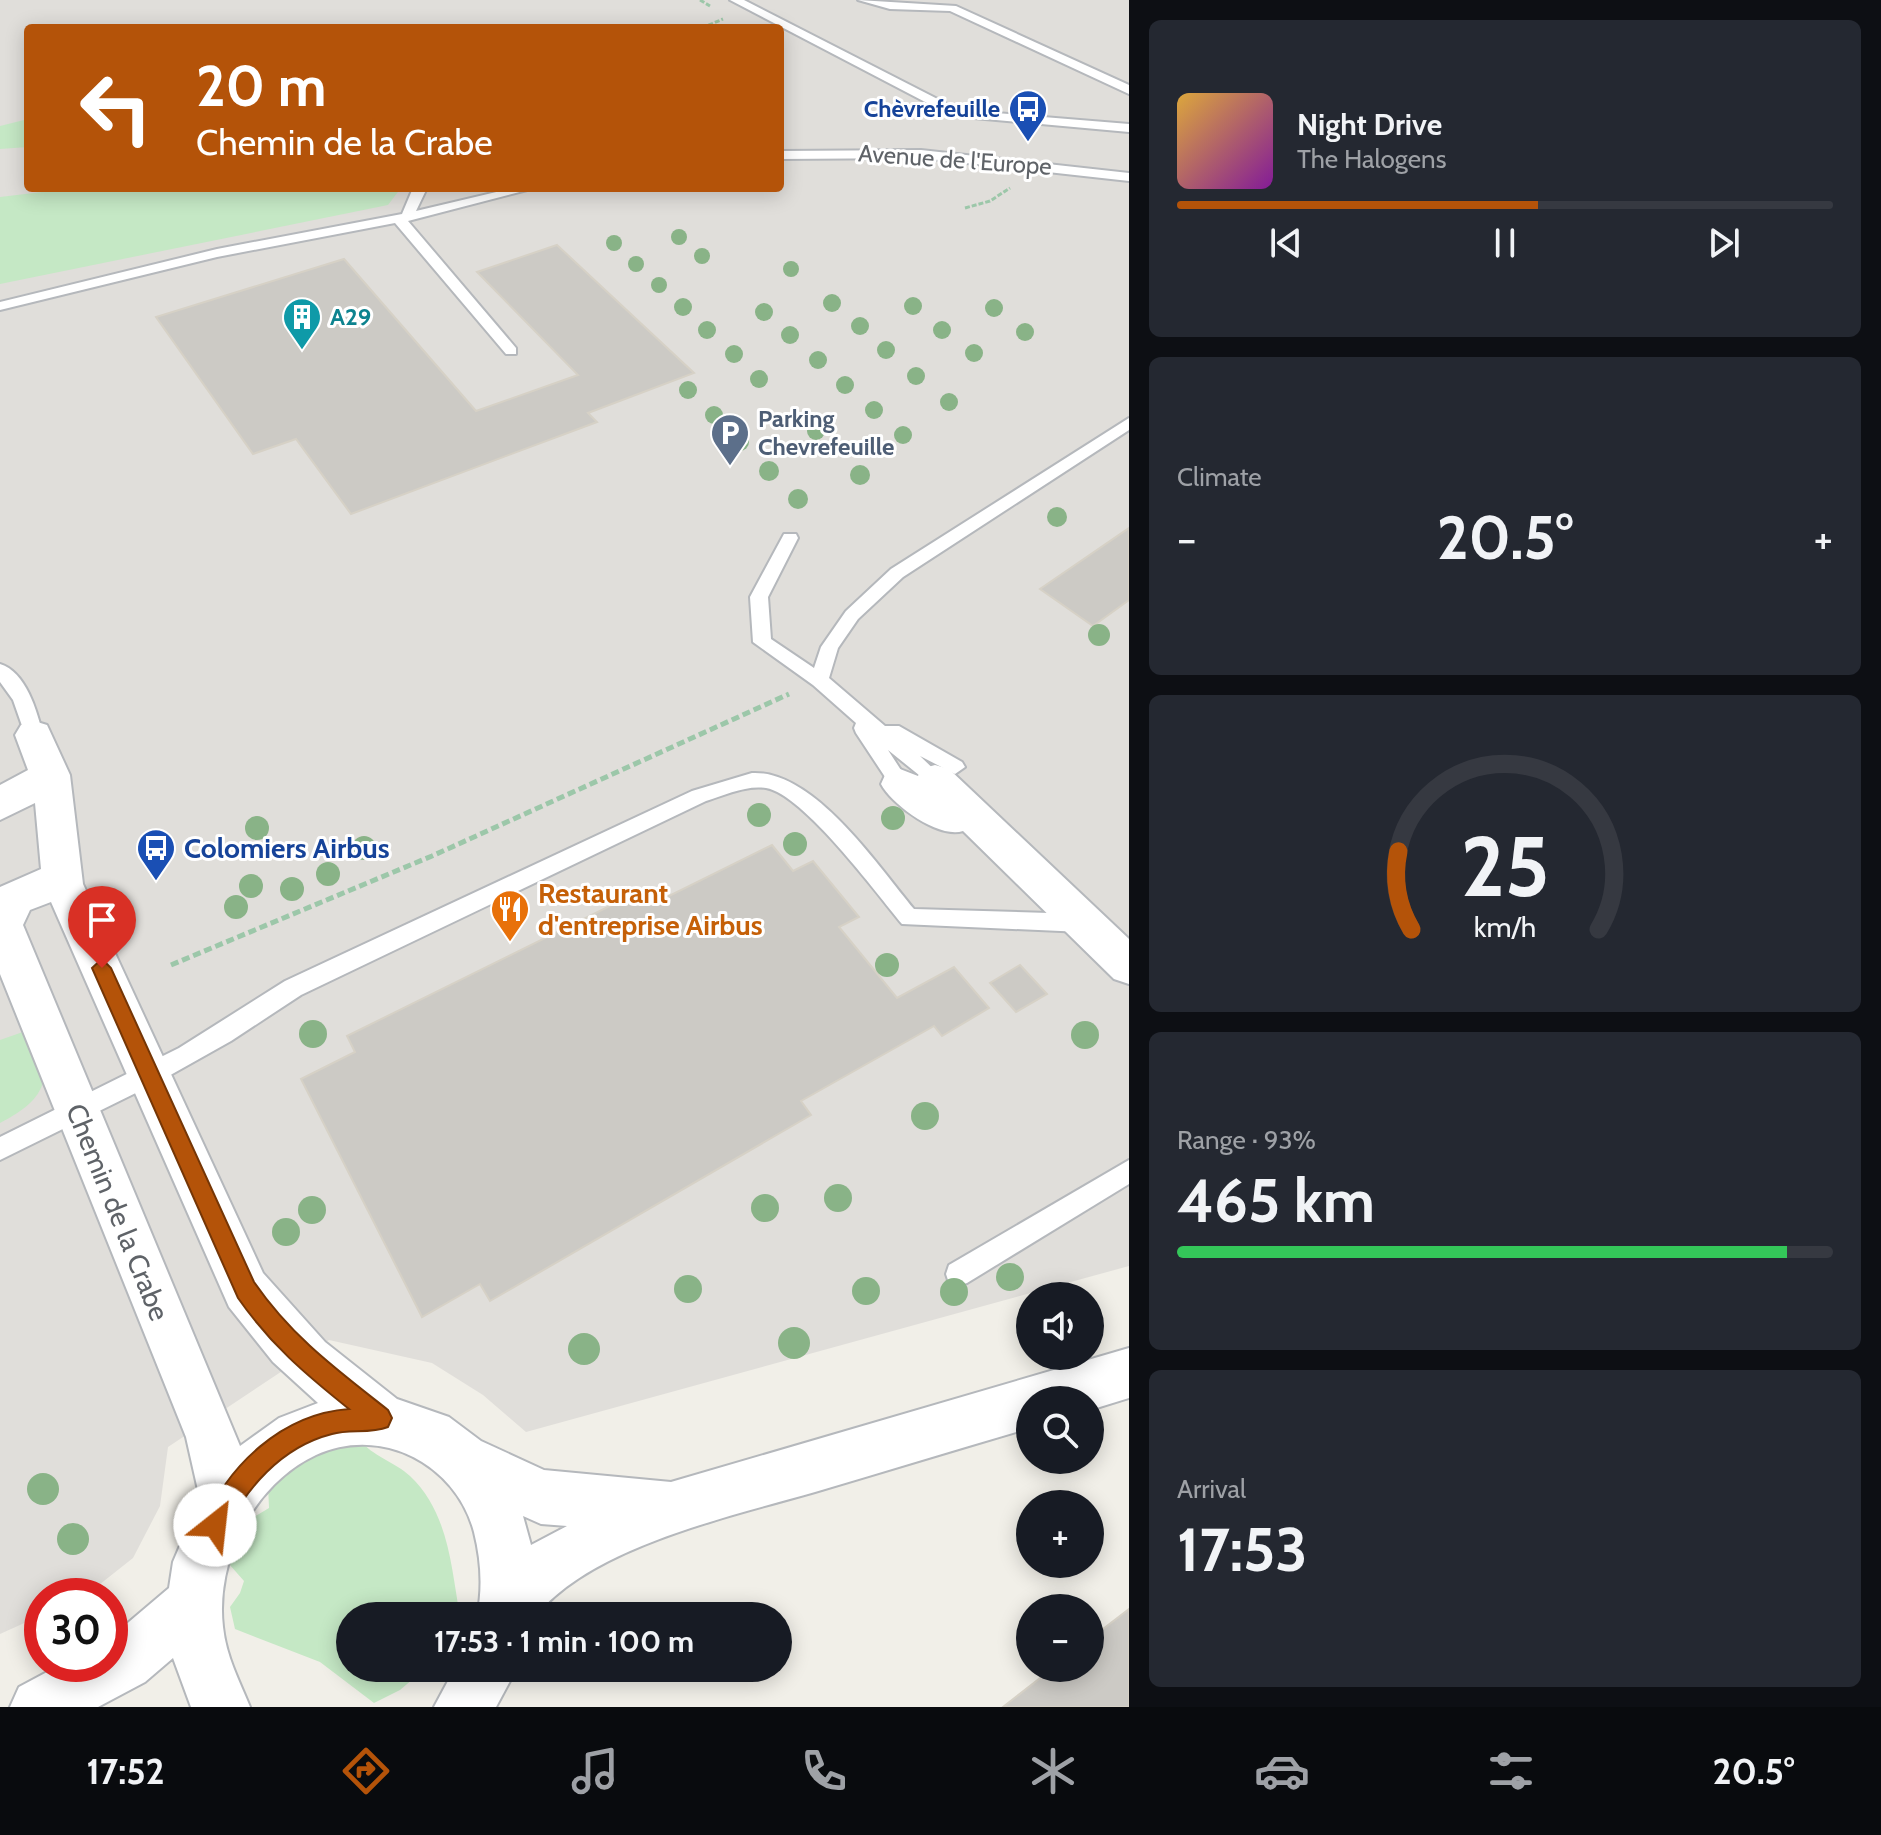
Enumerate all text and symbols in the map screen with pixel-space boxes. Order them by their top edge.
text: 20 m [196,52,326,120]
icon: left [64,56,168,160]
bus stop icon: Chèvrefeuille [1007,88,1049,143]
place label: Chèvrefeuille [864,94,1000,123]
text: Night Drive [1297,106,1442,143]
text: Chemin de la Crabe [196,120,493,164]
street label: Avenue de l'Europe [857,138,1053,181]
text: The Halogens [1297,143,1446,175]
icon: previous [1264,221,1308,265]
icon: pause [1483,221,1527,265]
icon: next [1702,221,1746,265]
building icon: A29 [281,296,323,351]
place label: A29 [330,302,371,331]
place label: Parking Chevrefeuille [758,404,894,461]
parking icon: Parking Chevrefeuille [709,412,751,467]
text: Climate [1177,461,1262,493]
text: 20.5° [1437,501,1573,574]
text: − [1177,512,1196,565]
text: + [1814,512,1833,565]
text: 25 [1461,815,1549,916]
bus stop icon: Colomiers Airbus [135,827,177,882]
place label: Colomiers Airbus [184,831,390,865]
place label: Restaurant d'entreprise Airbus [538,876,763,942]
pin [68,886,136,968]
restaurant icon: Restaurant d'entreprise Airbus [489,888,531,943]
icon: arrive [80,898,124,942]
text: km/h [1474,909,1536,944]
street label: Chemin de la Crabe [59,1099,177,1325]
text: Range · 93% [1177,1124,1316,1156]
text: 465 km [1177,1164,1375,1237]
map controls [1016,1282,1104,1682]
button: sound [1016,1282,1104,1370]
button: search [1016,1386,1104,1474]
text: Arrival [1177,1473,1246,1505]
position arrow [173,1483,257,1567]
button: + [1016,1490,1104,1578]
text: 17:53 [1177,1513,1308,1586]
speed limit sign: 30 [24,1578,128,1682]
button: − [1016,1594,1104,1682]
text: 17:53 · 1 min · 100 m [434,1623,694,1660]
icon: directions [338,1743,394,1799]
icon: music [567,1743,623,1799]
icon: phone [796,1743,852,1799]
icon: climate [1025,1743,1081,1799]
icon: car [1254,1743,1310,1799]
icon: filters [1483,1743,1539,1799]
text: 17:52 [87,1749,165,1793]
text: 20.5° [1713,1749,1794,1793]

